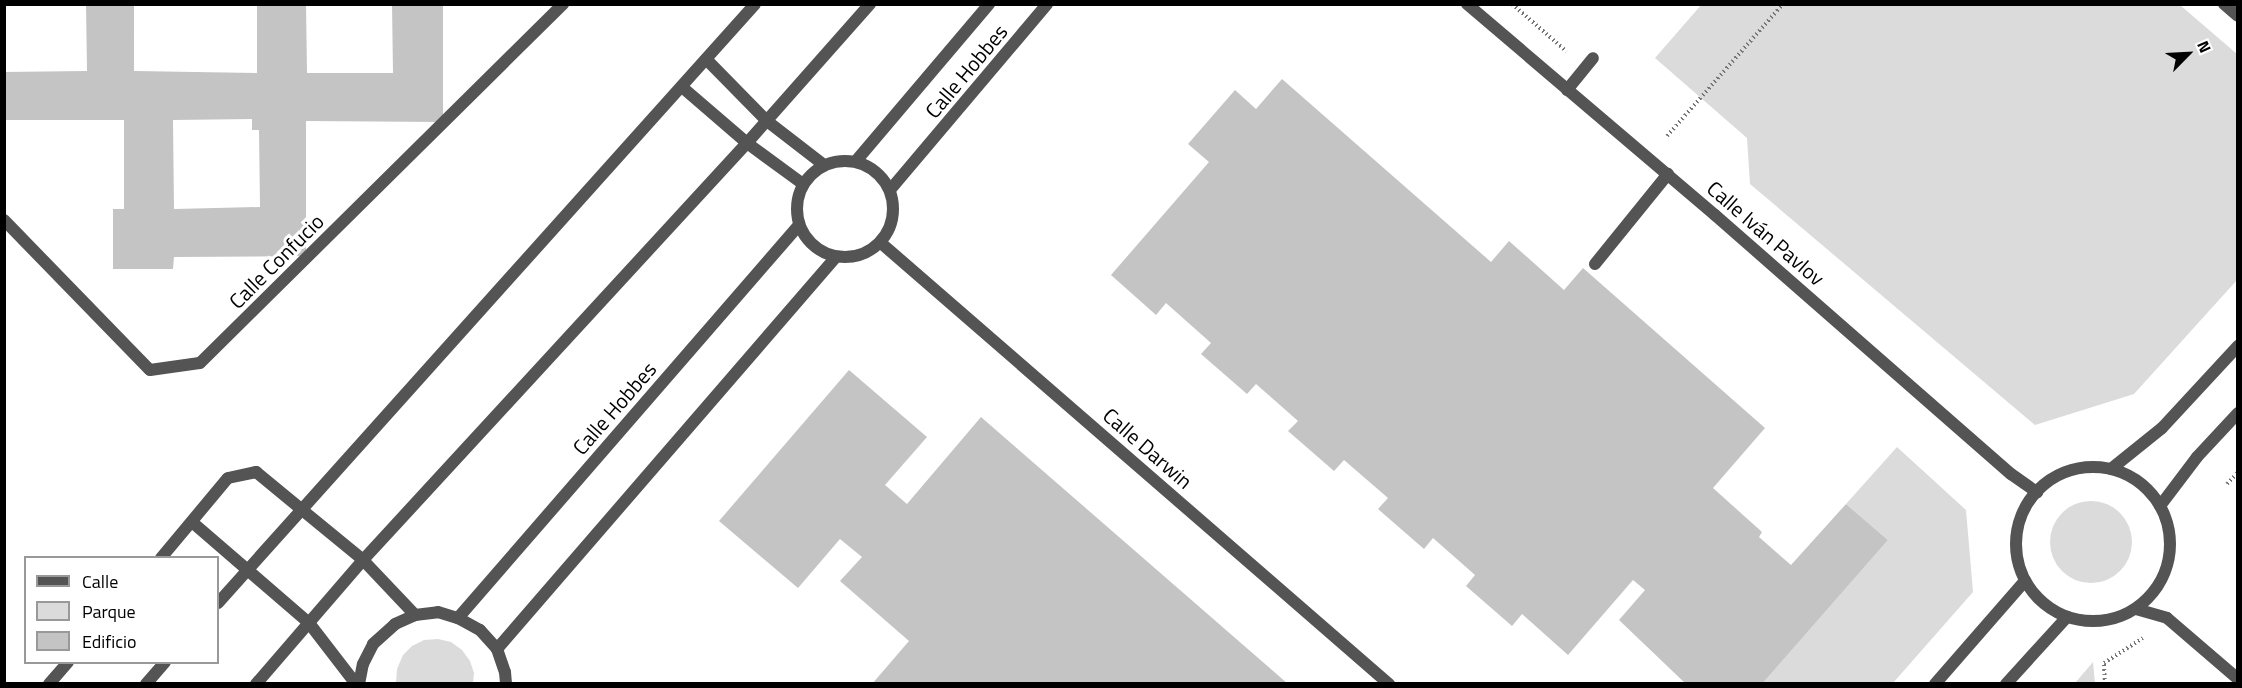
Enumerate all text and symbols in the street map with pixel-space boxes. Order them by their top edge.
street label: Calle Hobbes [920,19,1012,123]
north arrow [2158,24,2218,84]
text: N [2191,37,2218,57]
street label: Calle Iván Pavlov [1702,175,1830,291]
street label: Calle Confucio [223,208,329,314]
street label: Calle Hobbes [567,357,661,459]
street label: Calle Darwin [1098,402,1198,494]
legend [24,556,219,664]
text: Calle [82,568,118,595]
text: Parque [82,598,136,625]
text: Edificio [82,628,136,655]

